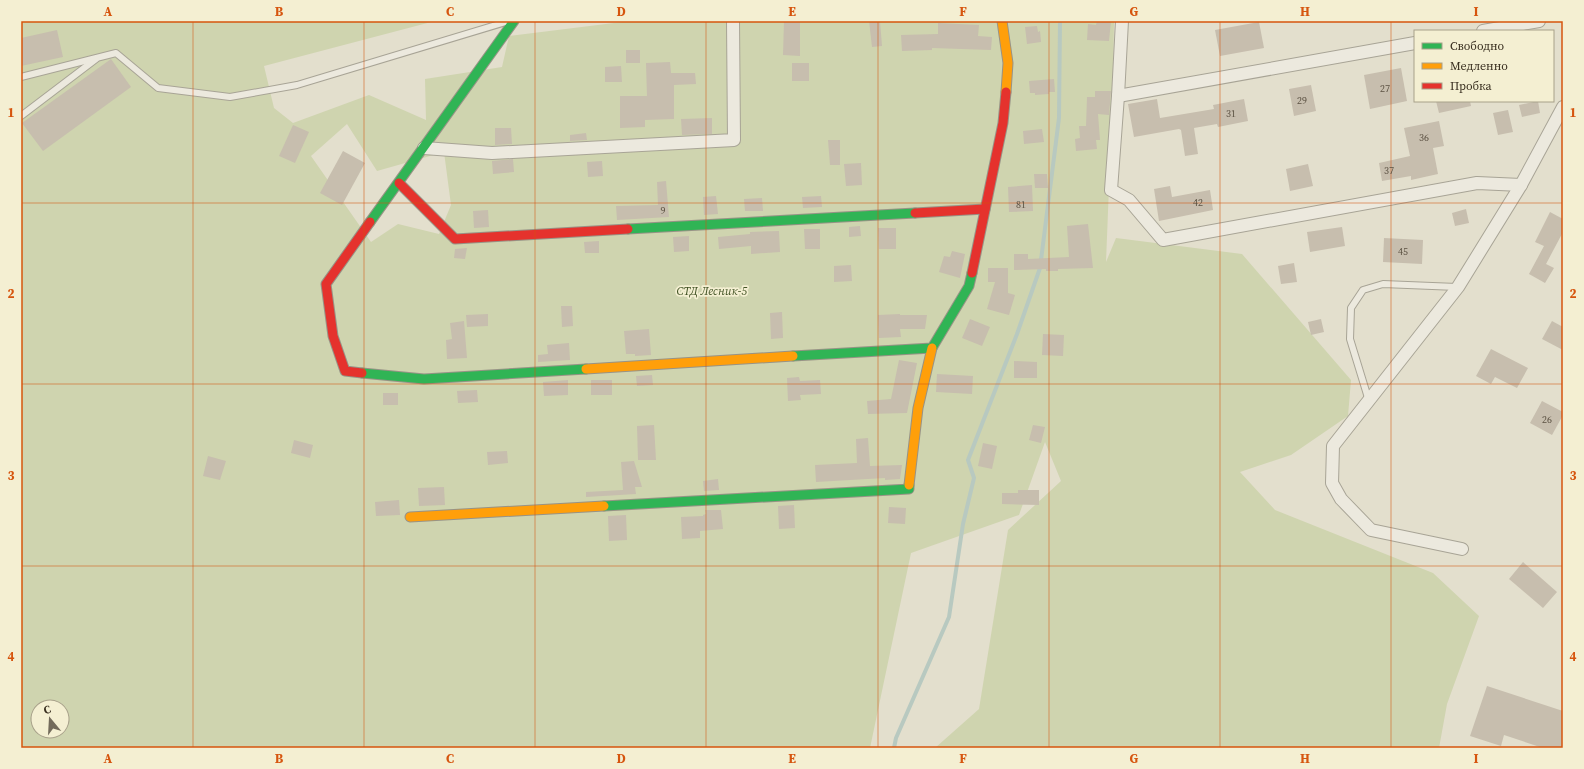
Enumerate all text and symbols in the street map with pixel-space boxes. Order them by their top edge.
text: A [104,3,113,20]
text: B [275,3,284,20]
text: C [446,3,454,20]
text: D [616,3,626,20]
text: E [788,3,796,20]
text: F [959,3,967,20]
text: G [1130,3,1139,20]
text: H [1300,3,1310,20]
text: I [1473,3,1479,20]
legend [1414,30,1554,102]
text: Свободно [1450,38,1505,54]
text: Медленно [1450,58,1508,74]
text: Пробка [1450,78,1493,94]
house number: 27 [1380,82,1390,95]
house number: 29 [1297,94,1307,107]
text: 1 [7,104,15,121]
text: 1 [1569,104,1577,121]
house number: 31 [1226,107,1236,120]
house number: 36 [1419,131,1429,144]
house number: 37 [1384,164,1394,177]
house number: 42 [1193,196,1203,209]
house number: 81 [1016,198,1026,211]
house number: 9 [661,204,666,217]
house number: 45 [1398,245,1408,258]
park label: СТД Лесник-5 [676,283,748,299]
text: 2 [7,285,15,302]
text: 2 [1569,285,1577,302]
house number: 26 [1542,413,1552,426]
text: 3 [7,467,15,484]
text: 3 [1569,467,1577,484]
text: 4 [7,648,15,665]
text: 4 [1569,648,1577,665]
north arrow [30,699,70,739]
text: С [41,702,53,718]
text: A [104,750,113,767]
text: B [275,750,284,767]
text: C [446,750,454,767]
text: D [616,750,626,767]
text: E [788,750,796,767]
text: F [959,750,967,767]
text: G [1130,750,1139,767]
text: H [1300,750,1310,767]
text: I [1473,750,1479,767]

